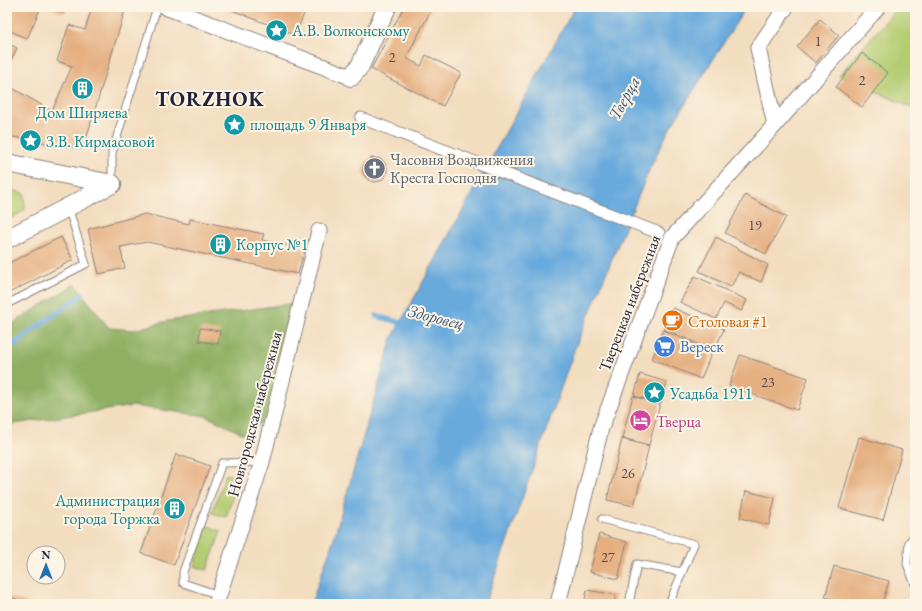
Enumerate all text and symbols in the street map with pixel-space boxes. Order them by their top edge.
place icon: А.В. Волконскому [264,17,290,43]
place label: А.В. Волконскому [291,20,411,41]
house number: 1 [815,32,821,50]
house number: 2 [389,48,396,66]
house number: 2 [859,71,866,89]
water label: Тверца [603,72,645,124]
building icon: Дом Ширяева [69,75,95,101]
district label: TORZHOK [155,86,265,112]
place label: Дом Ширяева [36,102,129,123]
place icon: площадь 9 Января [222,111,248,137]
place label: площадь 9 Января [250,114,366,135]
place icon: З.В. Кирмасовой [18,128,44,154]
place label: З.В. Кирмасовой [46,131,155,152]
place label: Часовня Воздвижения Креста Господня [390,149,533,188]
church icon: Часовня Воздвижения Креста Господня [362,155,388,181]
house number: 19 [748,216,762,234]
building icon: Корпус №1 [208,231,234,257]
street label: Тверецкая набережная [594,232,665,375]
place label: Корпус №1 [236,234,308,255]
water label: Здоровец [406,299,466,335]
cafe icon: Столовая #1 [659,308,685,334]
place label: Столовая #1 [688,311,768,332]
street label: Новгородская набережная [222,329,287,499]
supermarket icon: Вереск [651,333,677,359]
place label: Вереск [680,336,724,357]
house number: 23 [761,373,775,391]
place icon: Усадьба 1911 [641,380,667,406]
place label: Усадьба 1911 [669,383,753,404]
hotel icon: Тверца [628,408,654,434]
place label: Тверца [656,411,702,432]
house number: 26 [621,464,635,482]
place label: Администрация города Торжка [54,490,161,529]
building icon: Администрация города Торжка [162,496,188,522]
north arrow [26,545,66,585]
text: N [42,548,51,562]
house number: 27 [601,548,615,566]

